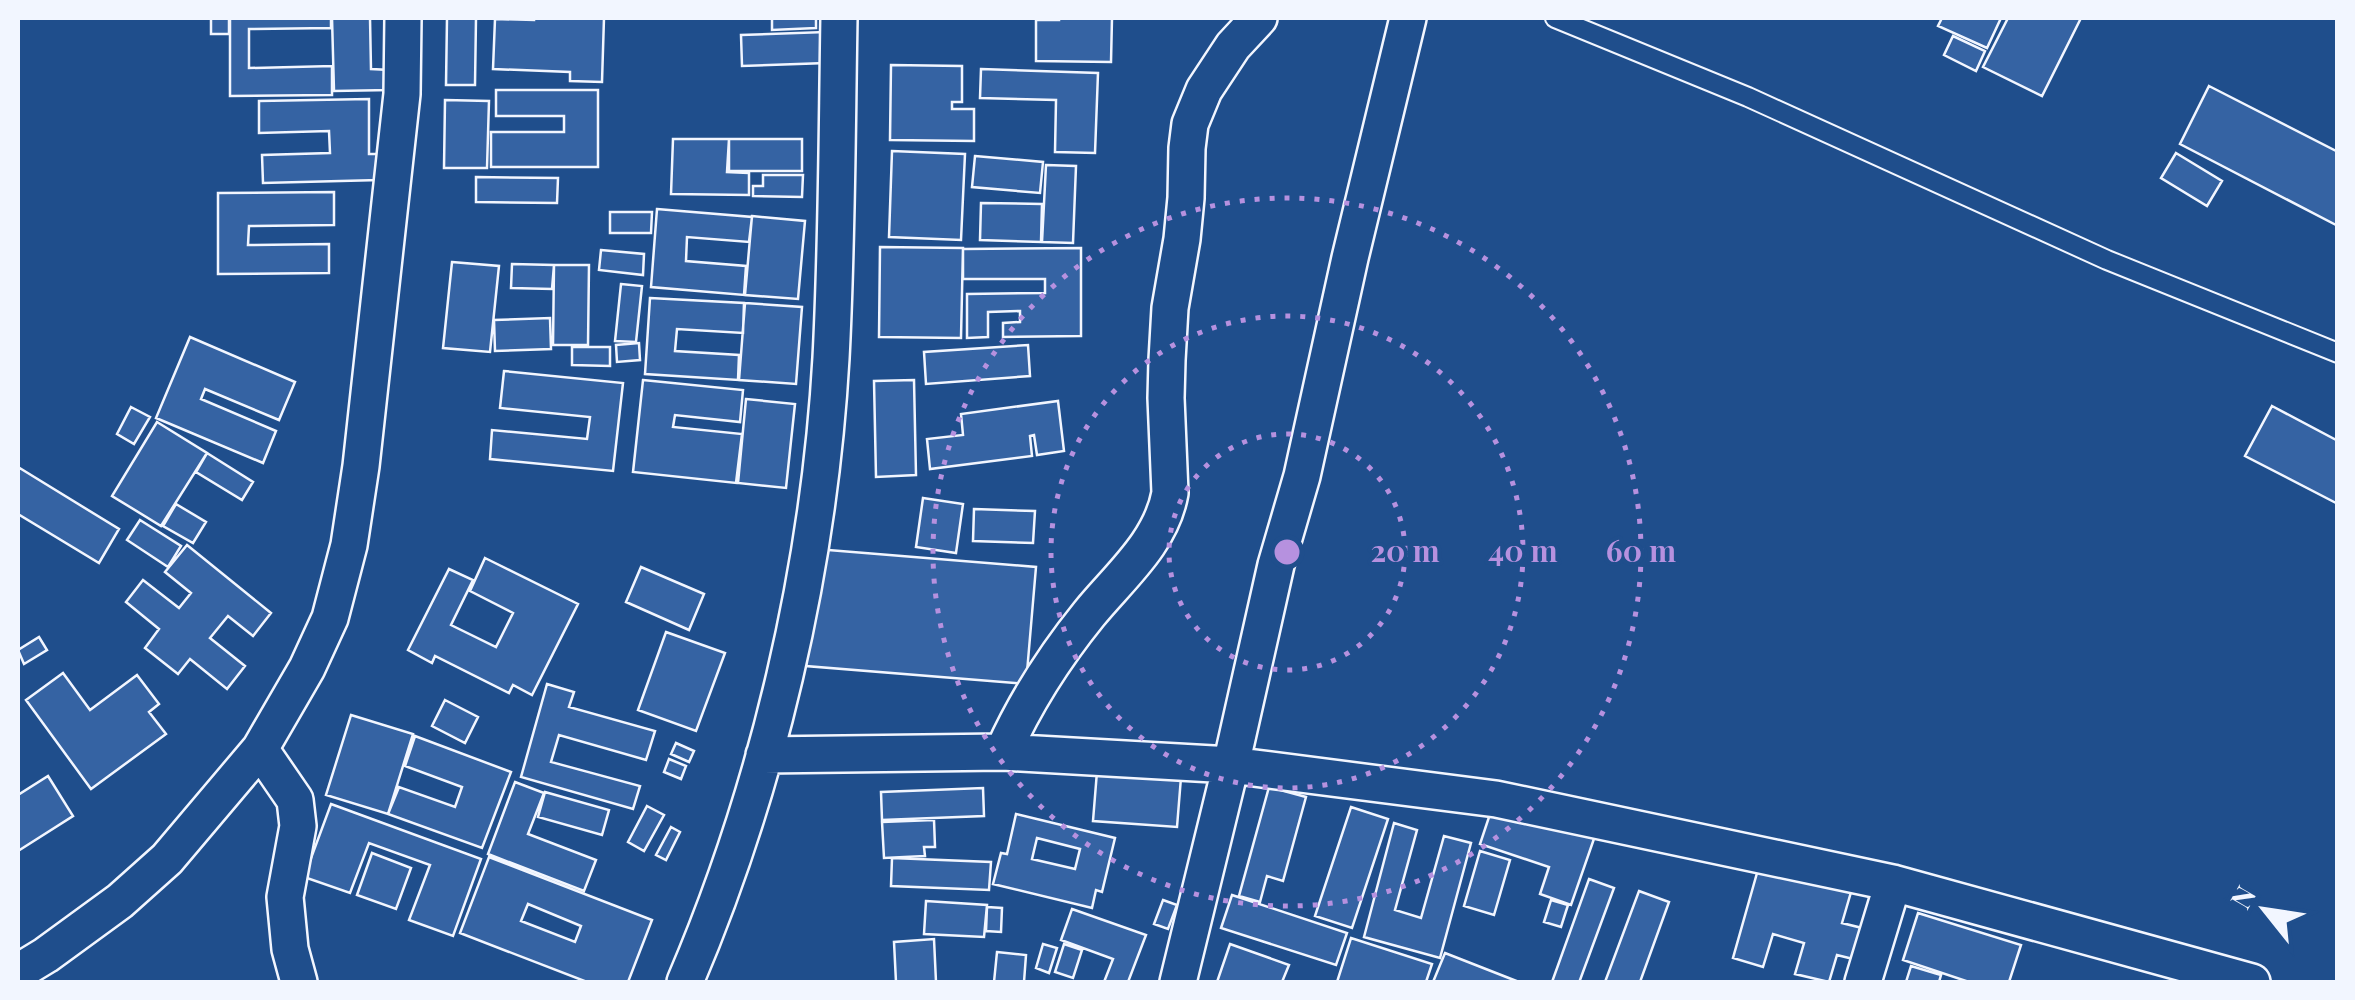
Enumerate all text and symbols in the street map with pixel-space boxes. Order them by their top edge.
text: 20 m [1370,530,1440,570]
text: 40 m [1488,530,1558,570]
text: 60 m [1606,530,1676,570]
centre of rings [1269,534,1305,570]
north arrow [2215,860,2315,960]
text: N [2221,879,2263,915]

